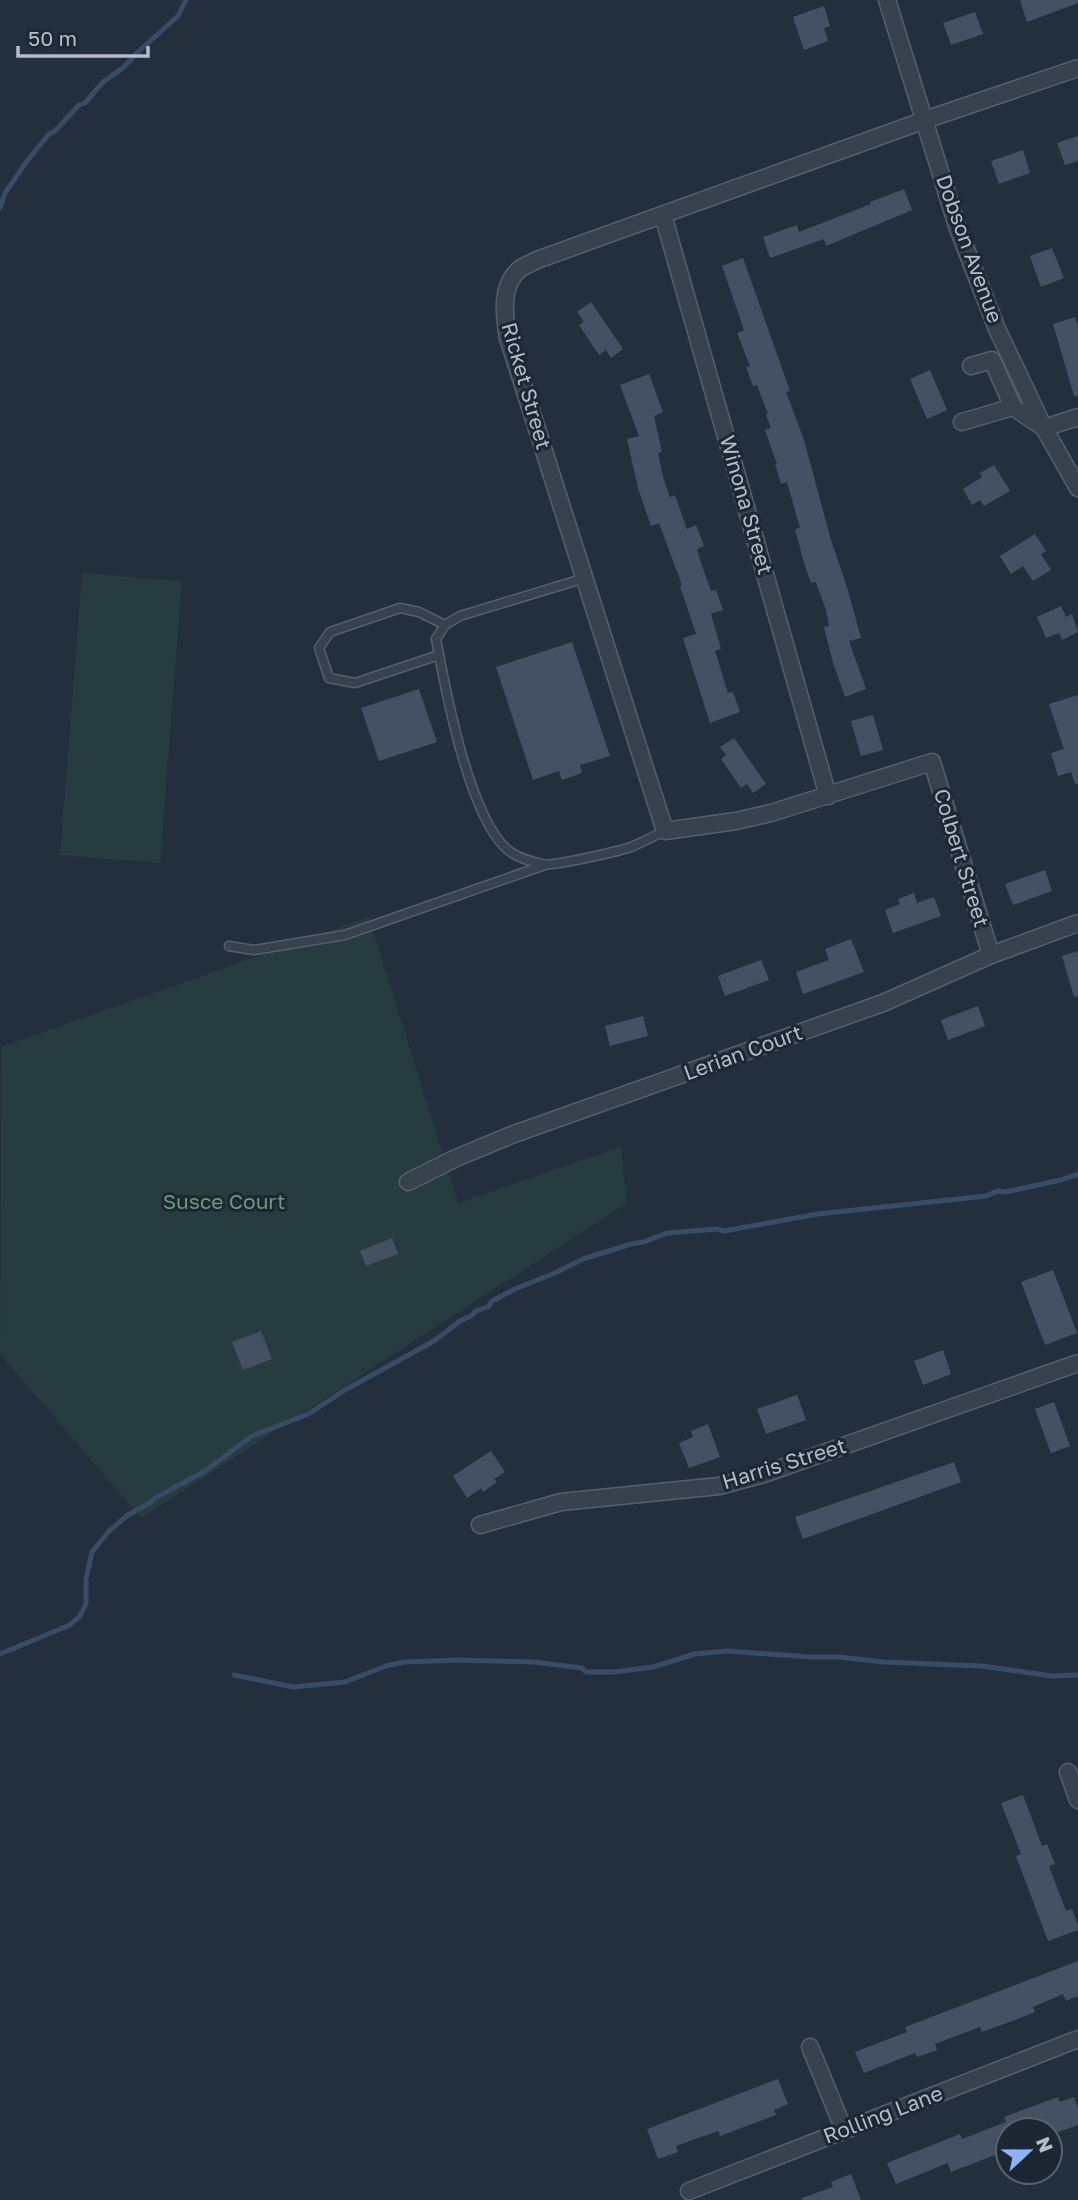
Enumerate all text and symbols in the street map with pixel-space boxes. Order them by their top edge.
scale bar [18,14,147,58]
text: 50 m [28,25,77,51]
street label: Dobson Avenue [931,171,1009,327]
street label: Ricket Street [496,319,557,452]
street label: Winona Street [715,432,779,577]
street label: Colbert Street [929,785,995,930]
street label: Lerian Court [680,1019,806,1086]
park label: Susce Court [163,1188,285,1214]
street label: Harris Street [719,1432,849,1494]
street label: Rolling Lane [819,2079,946,2149]
north arrow [994,2116,1064,2186]
text: N [1032,2133,1059,2155]

